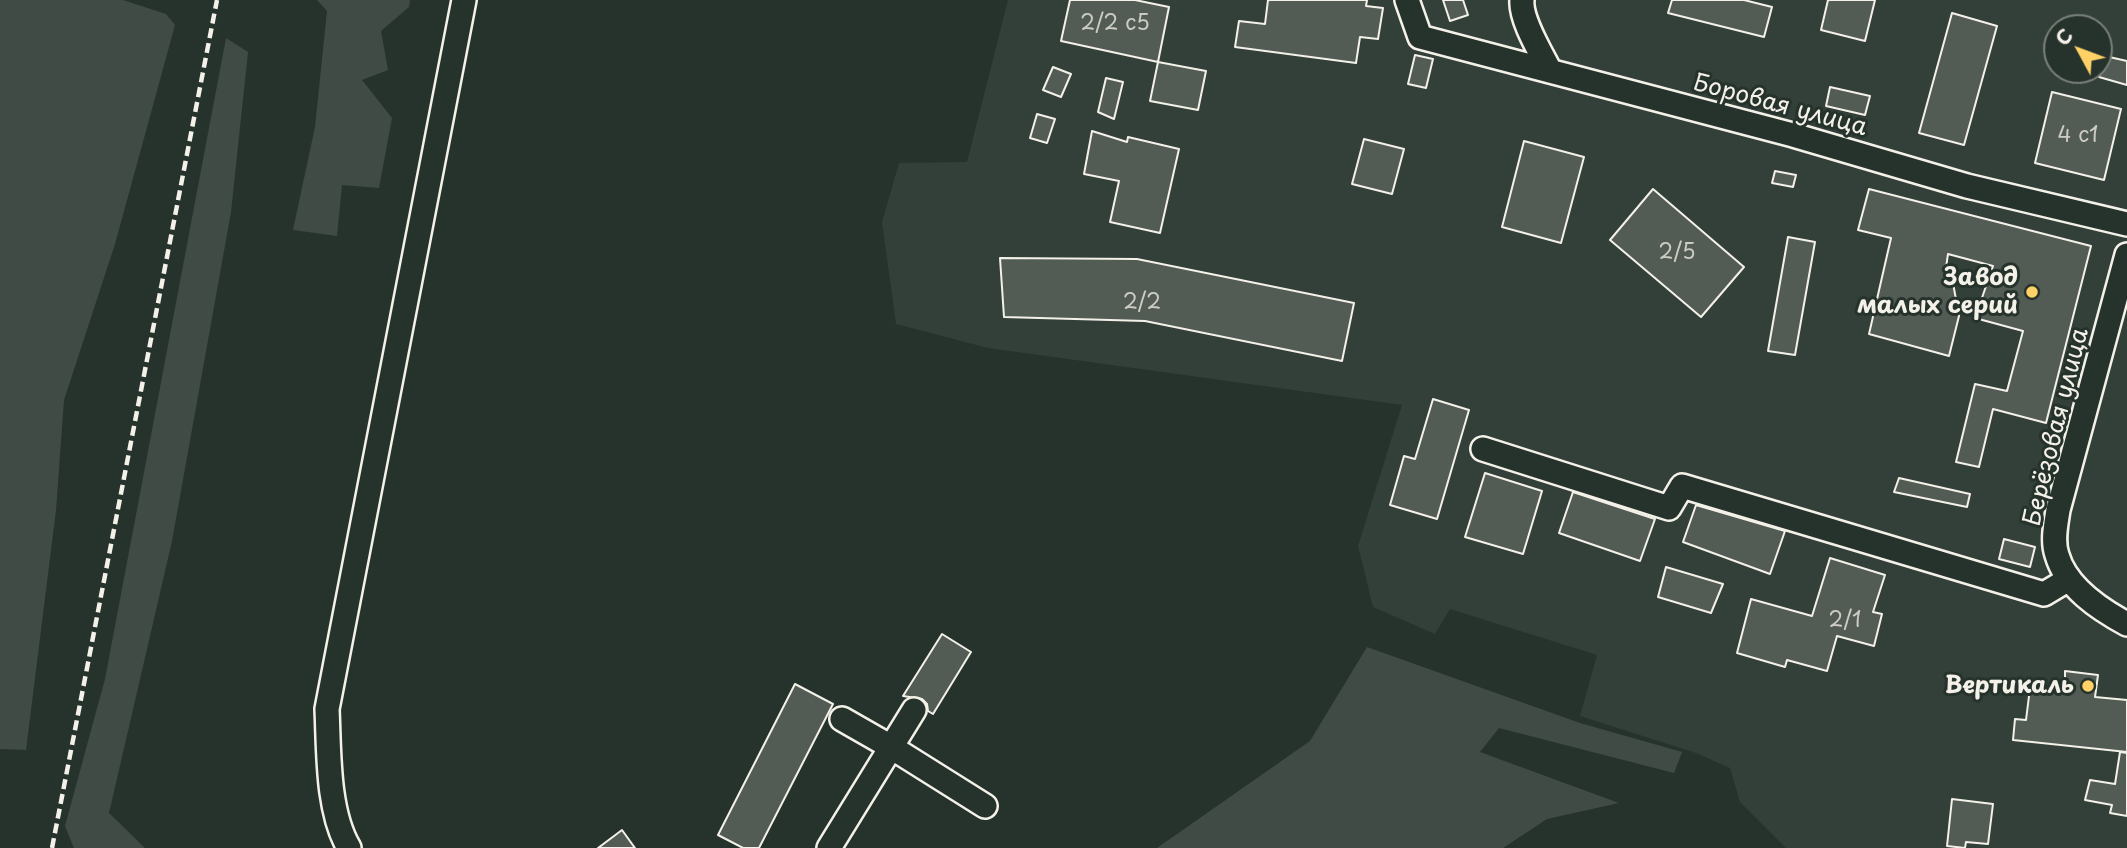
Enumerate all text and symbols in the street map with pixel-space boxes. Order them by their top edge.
house number: 2/2 с5 [1080,11,1150,37]
north arrow [2043,14,2113,84]
text: С [2048,22,2079,51]
street label: Боровая улица [1690,69,1870,143]
house number: 4 с1 [2057,123,2099,149]
house number: 2/5 [1659,240,1695,266]
place label: Завод малых серий [1857,264,2018,320]
marker: Завод малых серий [2024,284,2040,300]
house number: 2/2 [1123,290,1161,316]
street label: Берёзовая улица [2019,325,2095,529]
house number: 2/1 [1829,608,1861,634]
place label: Вертикаль [1945,672,2074,700]
marker: Вертикаль [2080,678,2096,694]

